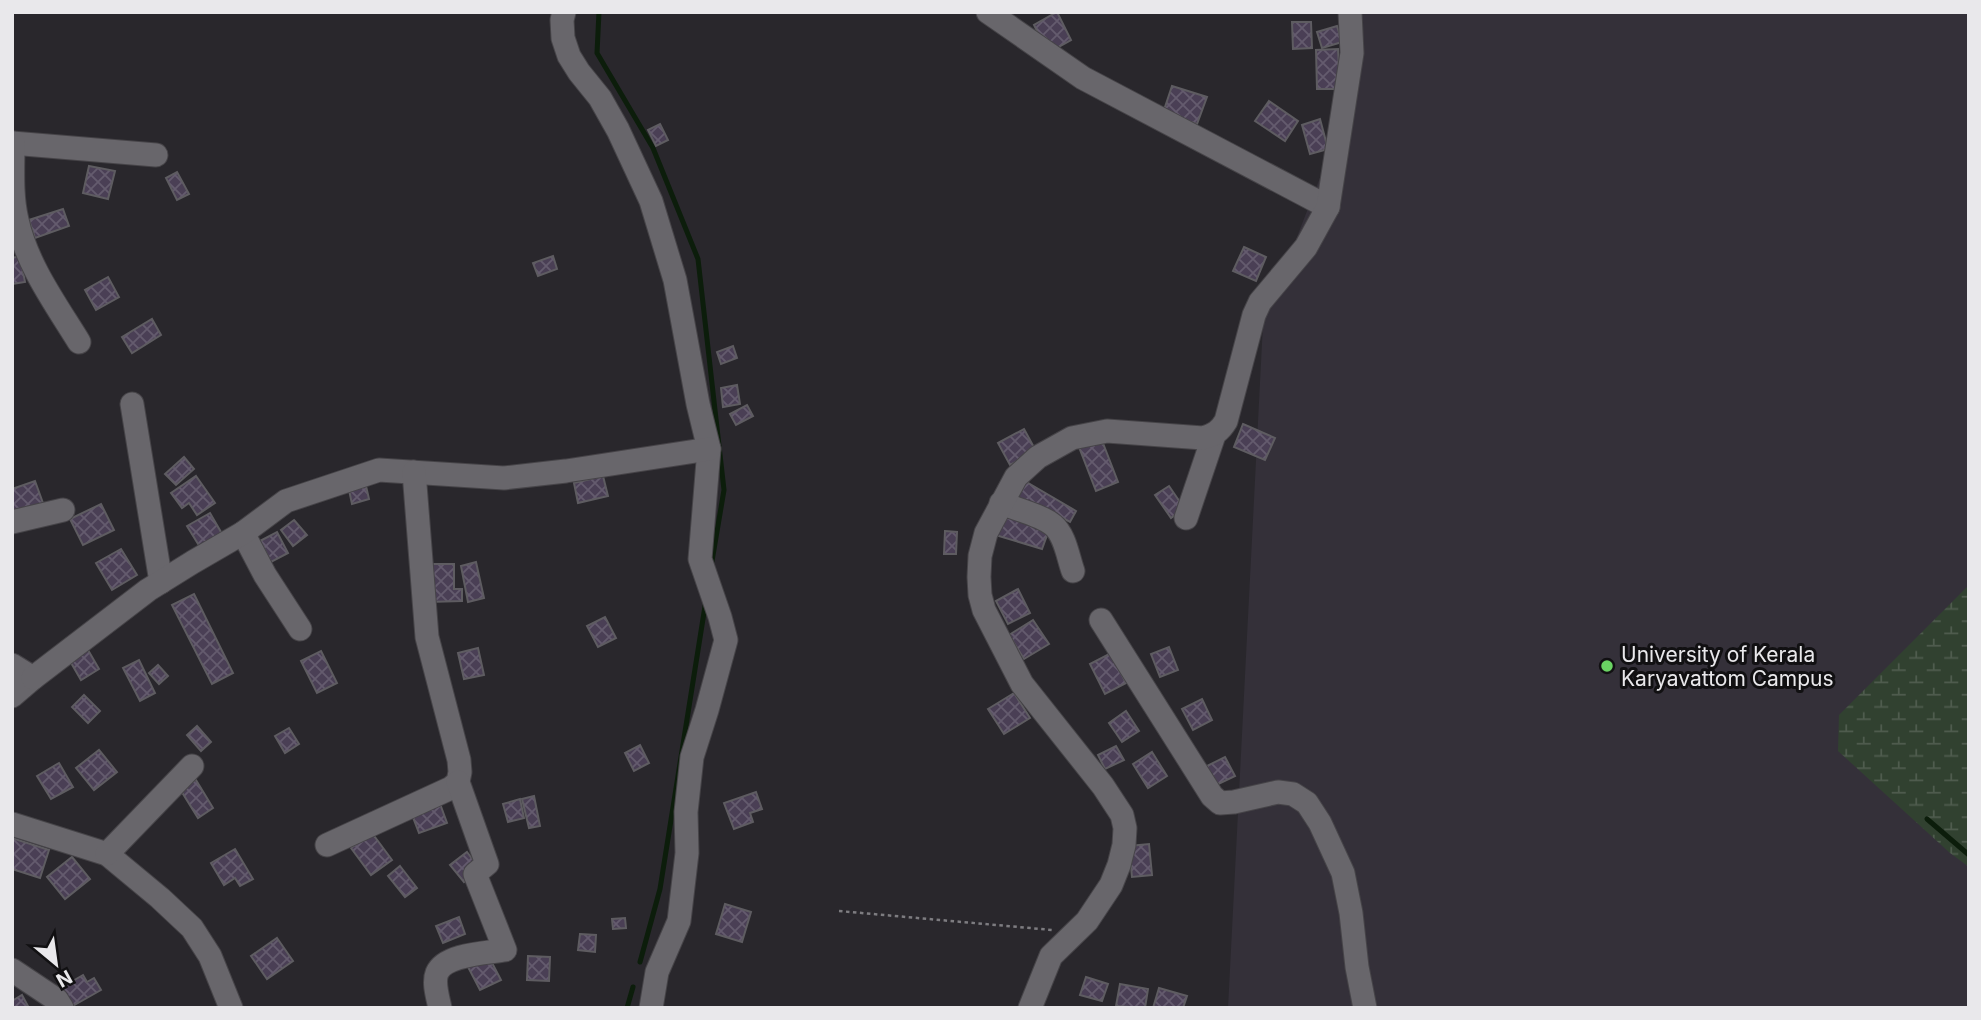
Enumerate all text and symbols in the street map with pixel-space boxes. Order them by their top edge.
place label: University of Kerala Karyavattom Campus [1621,642,1834,691]
marker: University of Kerala Karyavattom Campus [1599,658,1615,674]
north arrow [21,929,91,999]
text: N [52,965,76,992]

